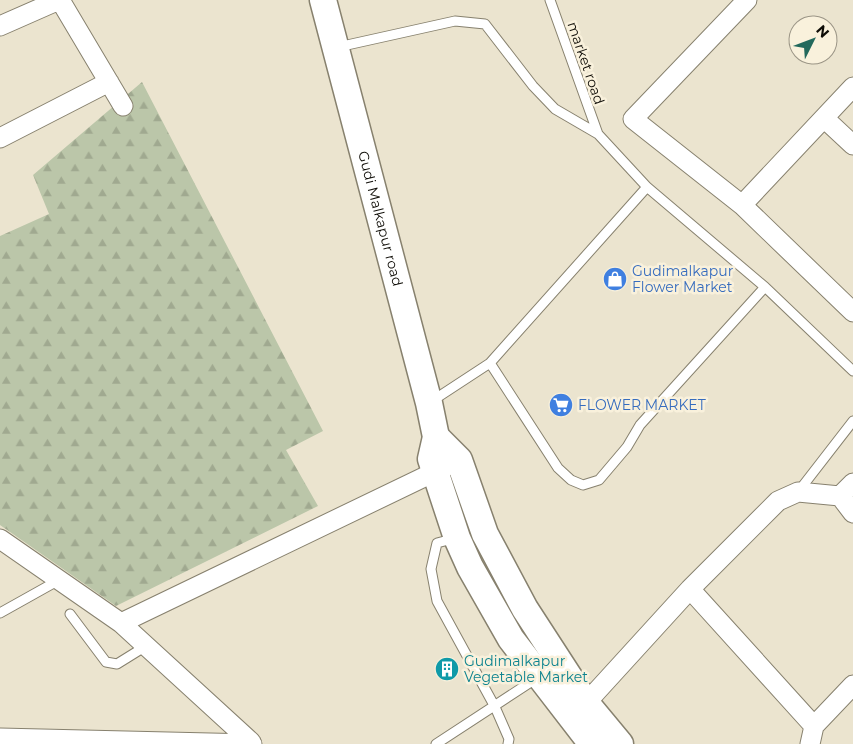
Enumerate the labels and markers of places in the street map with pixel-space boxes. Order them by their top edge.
place label: Gudimalkapur Flower Market [632,262,734,296]
shop icon: Gudimalkapur Flower Market [602,266,628,292]
supermarket icon: FLOWER MARKET [548,392,574,418]
place label: FLOWER MARKET [578,396,706,414]
place label: Gudimalkapur Vegetable Market [464,652,588,686]
building icon: Gudimalkapur Vegetable Market [434,656,460,682]

